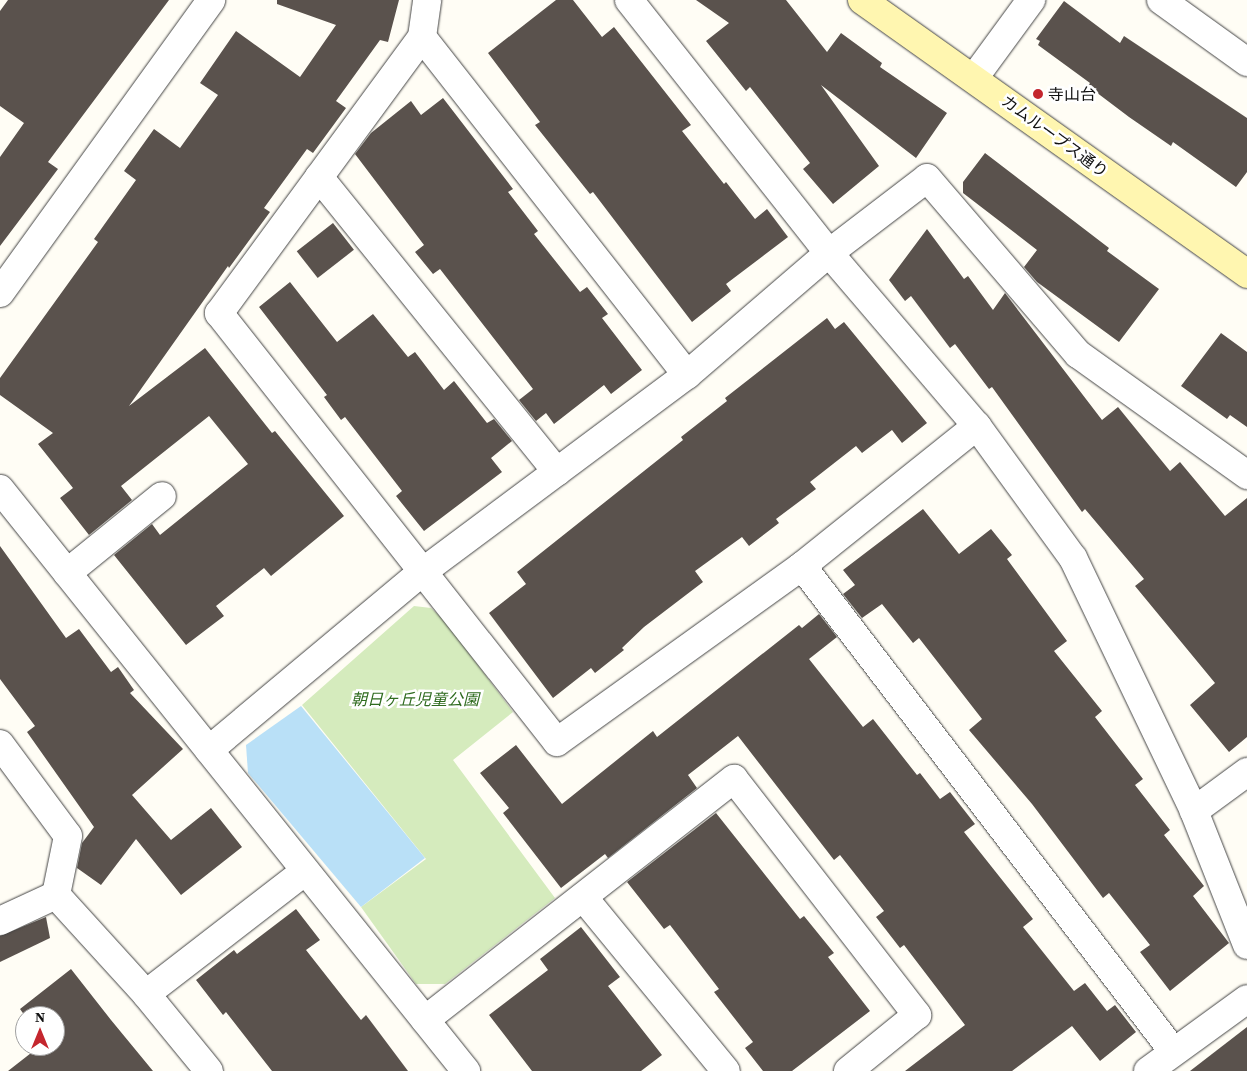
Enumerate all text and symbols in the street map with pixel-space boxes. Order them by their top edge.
place label: 寺山台 [1048,84,1096,104]
marker: 寺山台 [1032,88,1044,100]
street label: カムループス通り [998,91,1112,181]
park label: 朝日ヶ丘児童公園 [351,689,479,709]
north arrow [15,1006,65,1056]
text: N [35,1007,45,1027]

